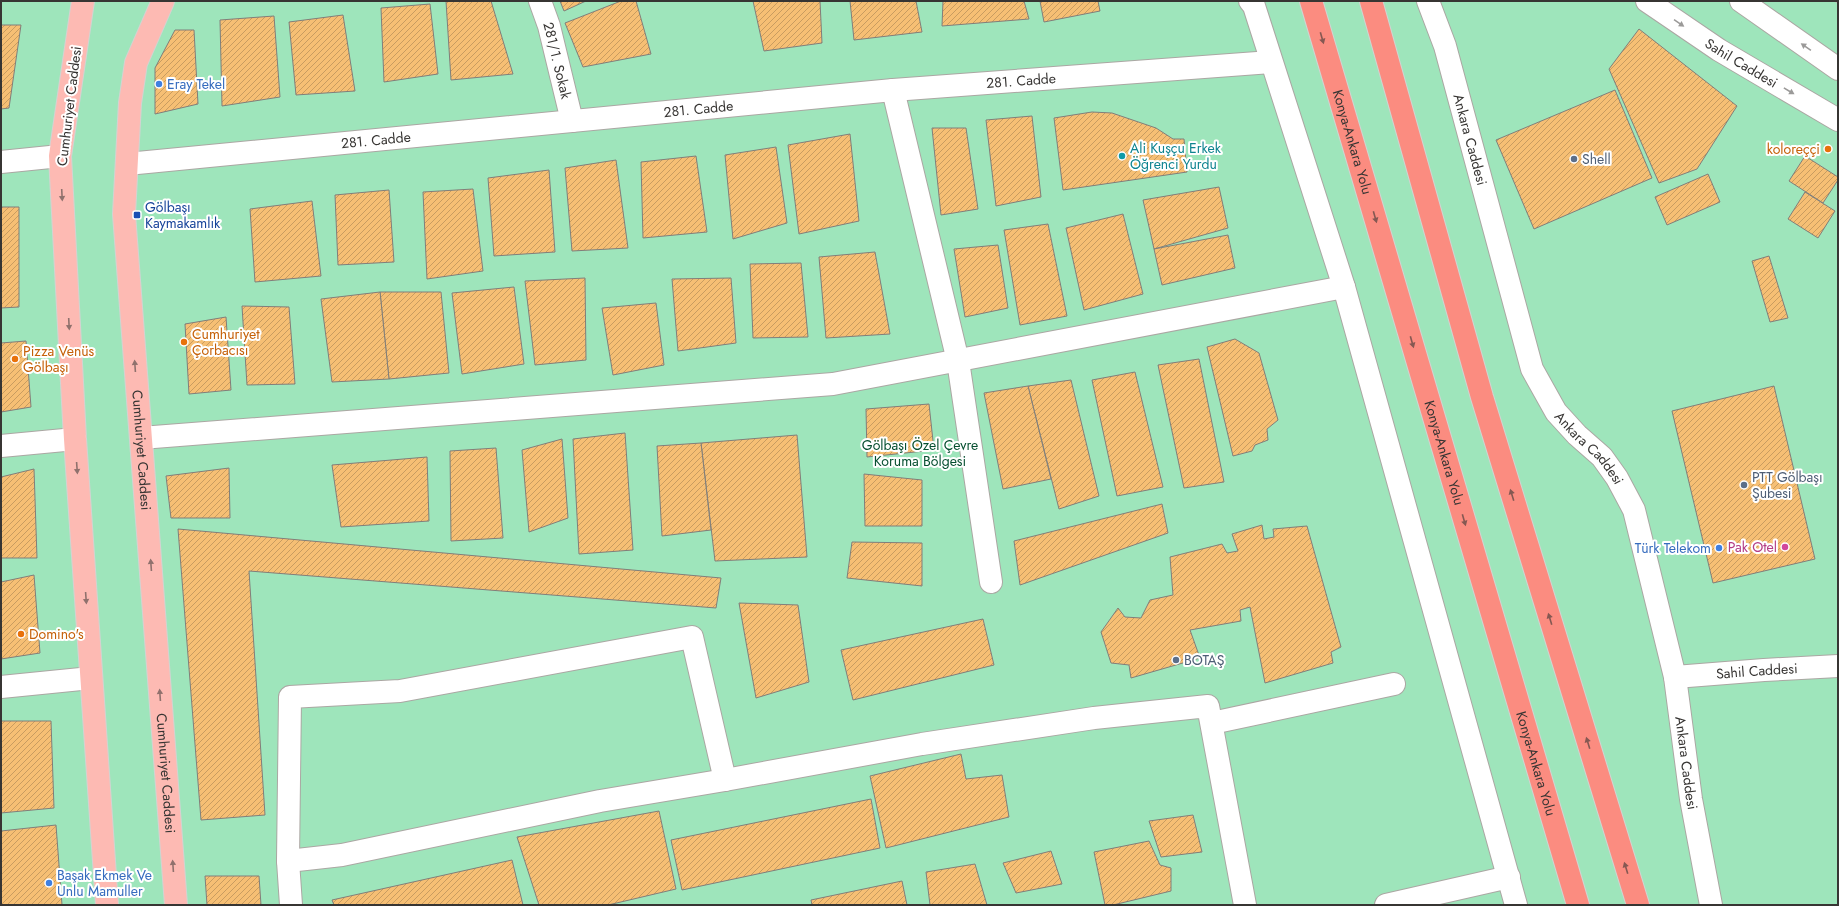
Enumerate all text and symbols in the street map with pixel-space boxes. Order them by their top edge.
one-way arrow [1674,19,1684,27]
street label: 281/1. Sokak [538,20,576,102]
one-way arrow [1319,33,1325,45]
street label: Sahil Caddesi [1701,33,1782,92]
one-way arrow [1800,43,1811,51]
street label: Cumhuriyet Caddesi [52,45,86,167]
street label: 281. Cadde [986,68,1057,93]
place label: Eray Tekel [167,74,225,94]
marker: Eray Tekel [154,79,164,89]
street label: Konya-Ankara Yolu [1328,87,1378,197]
one-way arrow [1783,88,1795,95]
street label: Ankara Caddesi [1448,92,1492,188]
street label: 281. Cadde [663,95,734,122]
street label: 281. Cadde [340,127,412,153]
place label: Ali Kuşçu Erkek Öğrenci Yurdu [1130,138,1222,174]
place label: koloreççi [1767,139,1820,159]
marker: koloreççi [1823,144,1833,154]
place label: Shell [1582,149,1611,169]
marker: Ali Kuşçu Erkek Öğrenci Yurdu [1117,151,1127,161]
marker: Shell [1569,154,1579,164]
one-way arrow [58,189,65,201]
place label: Gölbaşı Kaymakamlık [145,197,221,233]
marker: Gölbaşı Kaymakamlık [132,210,142,220]
one-way arrow [1372,211,1378,223]
one-way arrow [65,318,72,330]
place label: Cumhuriyet Çorbacısı [192,324,260,360]
one-way arrow [1409,336,1415,348]
marker: Cumhuriyet Çorbacısı [179,337,189,347]
place label: Pizza Venüs Gölbaşı [23,341,95,377]
marker: Pizza Venüs Gölbaşı [10,354,20,364]
one-way arrow [132,360,139,372]
street label: Cumhuriyet Caddesi [127,389,156,511]
street label: Konya-Ankara Yolu [1419,398,1469,507]
street label: Ankara Caddesi [1550,407,1629,488]
park label: Gölbaşı Özel Çevre Koruma Bölgesi [862,435,978,471]
one-way arrow [73,462,80,474]
place label: PTT Gölbaşı Şubesi [1752,467,1823,503]
marker: PTT Gölbaşı Şubesi [1739,480,1749,490]
one-way arrow [1509,488,1515,500]
one-way arrow [1461,514,1467,526]
place label: Pak Otel [1728,537,1777,557]
place label: Türk Telekom [1635,538,1711,558]
marker: Pak Otel [1780,542,1790,552]
marker: Türk Telekom [1714,543,1724,553]
one-way arrow [147,559,154,571]
one-way arrow [82,592,89,604]
one-way arrow [1547,613,1553,625]
place label: Domino's [29,624,84,644]
marker: Domino's [16,629,26,639]
place label: BOTAŞ [1184,650,1225,670]
marker: BOTAŞ [1171,655,1181,665]
street label: Sahil Caddesi [1715,658,1798,684]
one-way arrow [157,689,164,701]
street label: Konya-Ankara Yolu [1511,709,1561,818]
street label: Cumhuriyet Caddesi [152,712,181,834]
street label: Ankara Caddesi [1670,715,1703,811]
one-way arrow [1585,737,1591,749]
one-way arrow [170,860,177,872]
one-way arrow [1623,861,1629,873]
place label: Başak Ekmek Ve Unlu Mamuller [57,865,152,901]
marker: Başak Ekmek Ve Unlu Mamuller [44,878,54,888]

